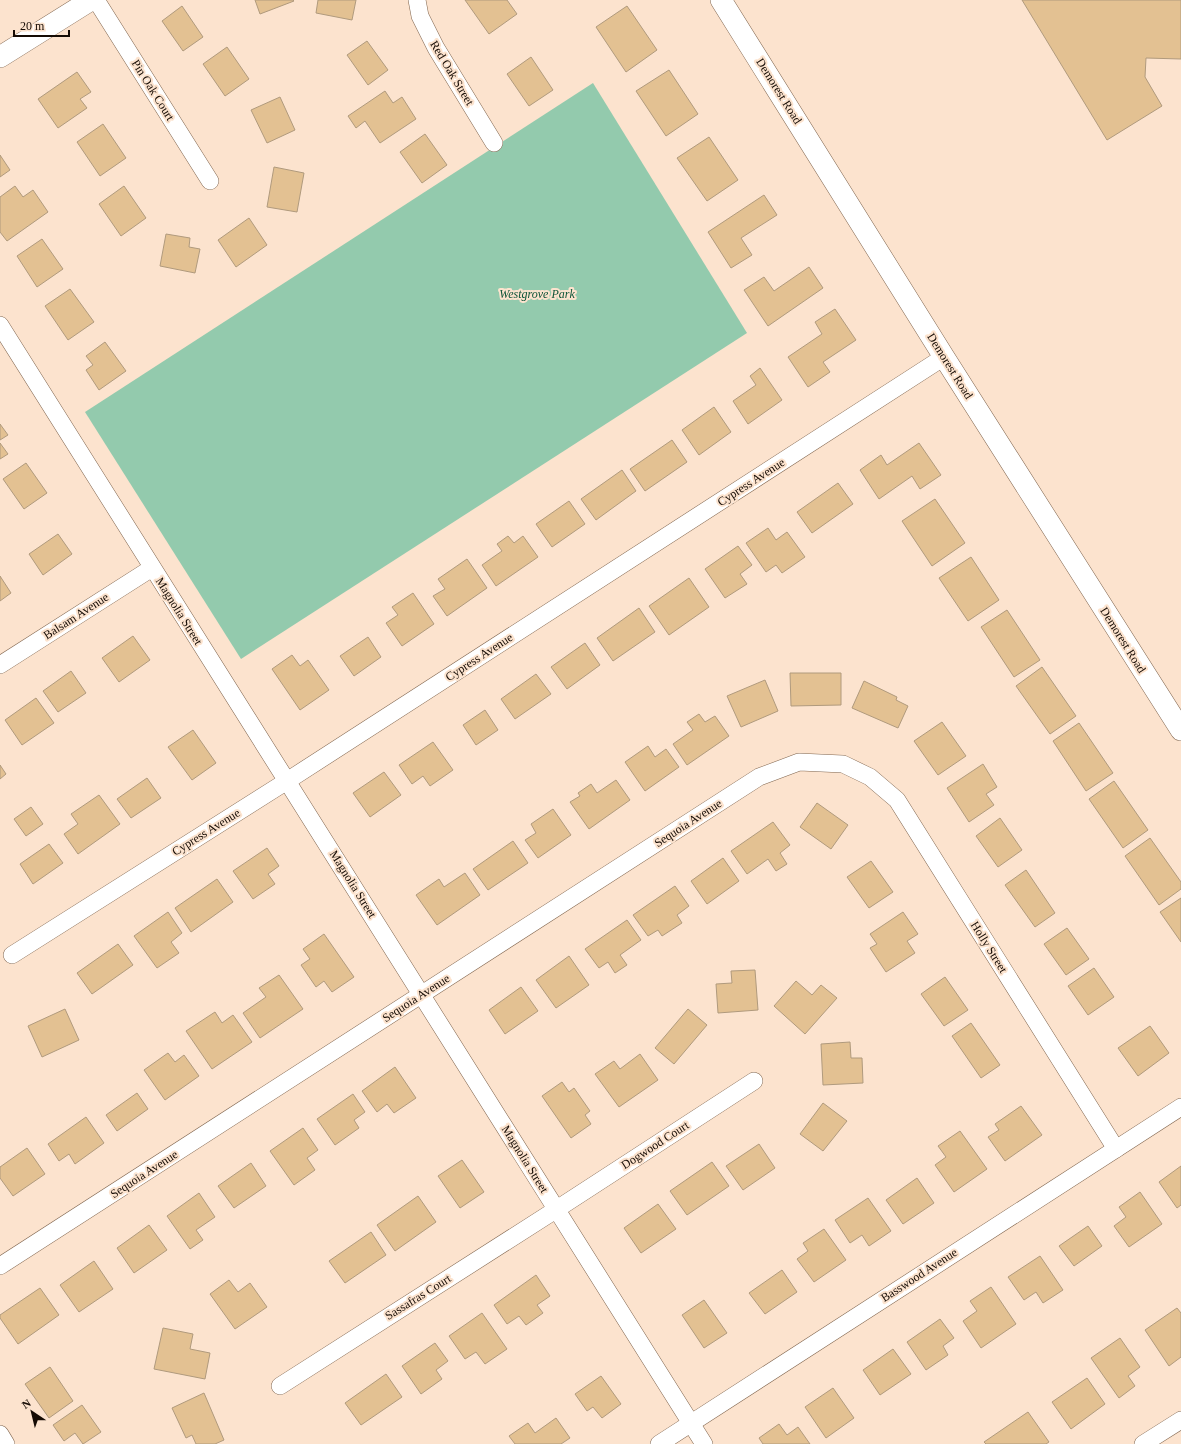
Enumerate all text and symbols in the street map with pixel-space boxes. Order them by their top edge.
scale bar [14,12,69,38]
text: 20 m [20,19,45,33]
street label: Red Oak Street [427,38,477,109]
street label: Demorest Road [753,55,805,127]
street label: Pin Oak Court [129,57,178,124]
park label: Westgrove Park [499,287,575,301]
street label: Demorest Road [924,330,976,402]
street label: Cypress Avenue [715,455,787,509]
street label: Magnolia Street [153,575,206,648]
street label: Balsam Avenue [41,590,111,642]
street label: Demorest Road [1097,604,1149,676]
street label: Cypress Avenue [443,630,515,684]
street label: Sequoia Avenue [652,796,724,850]
street label: Cypress Avenue [169,806,243,858]
street label: Magnolia Street [327,848,380,921]
street label: Holly Street [968,919,1011,976]
street label: Sequoia Avenue [380,971,452,1025]
street label: Dogwood Court [619,1118,692,1172]
street label: Magnolia Street [499,1123,552,1196]
street label: Sequoia Avenue [108,1147,180,1201]
street label: Basswood Avenue [878,1245,960,1305]
street label: Sassafras Court [382,1271,454,1323]
north arrow [12,1392,52,1432]
text: N [20,1397,33,1411]

